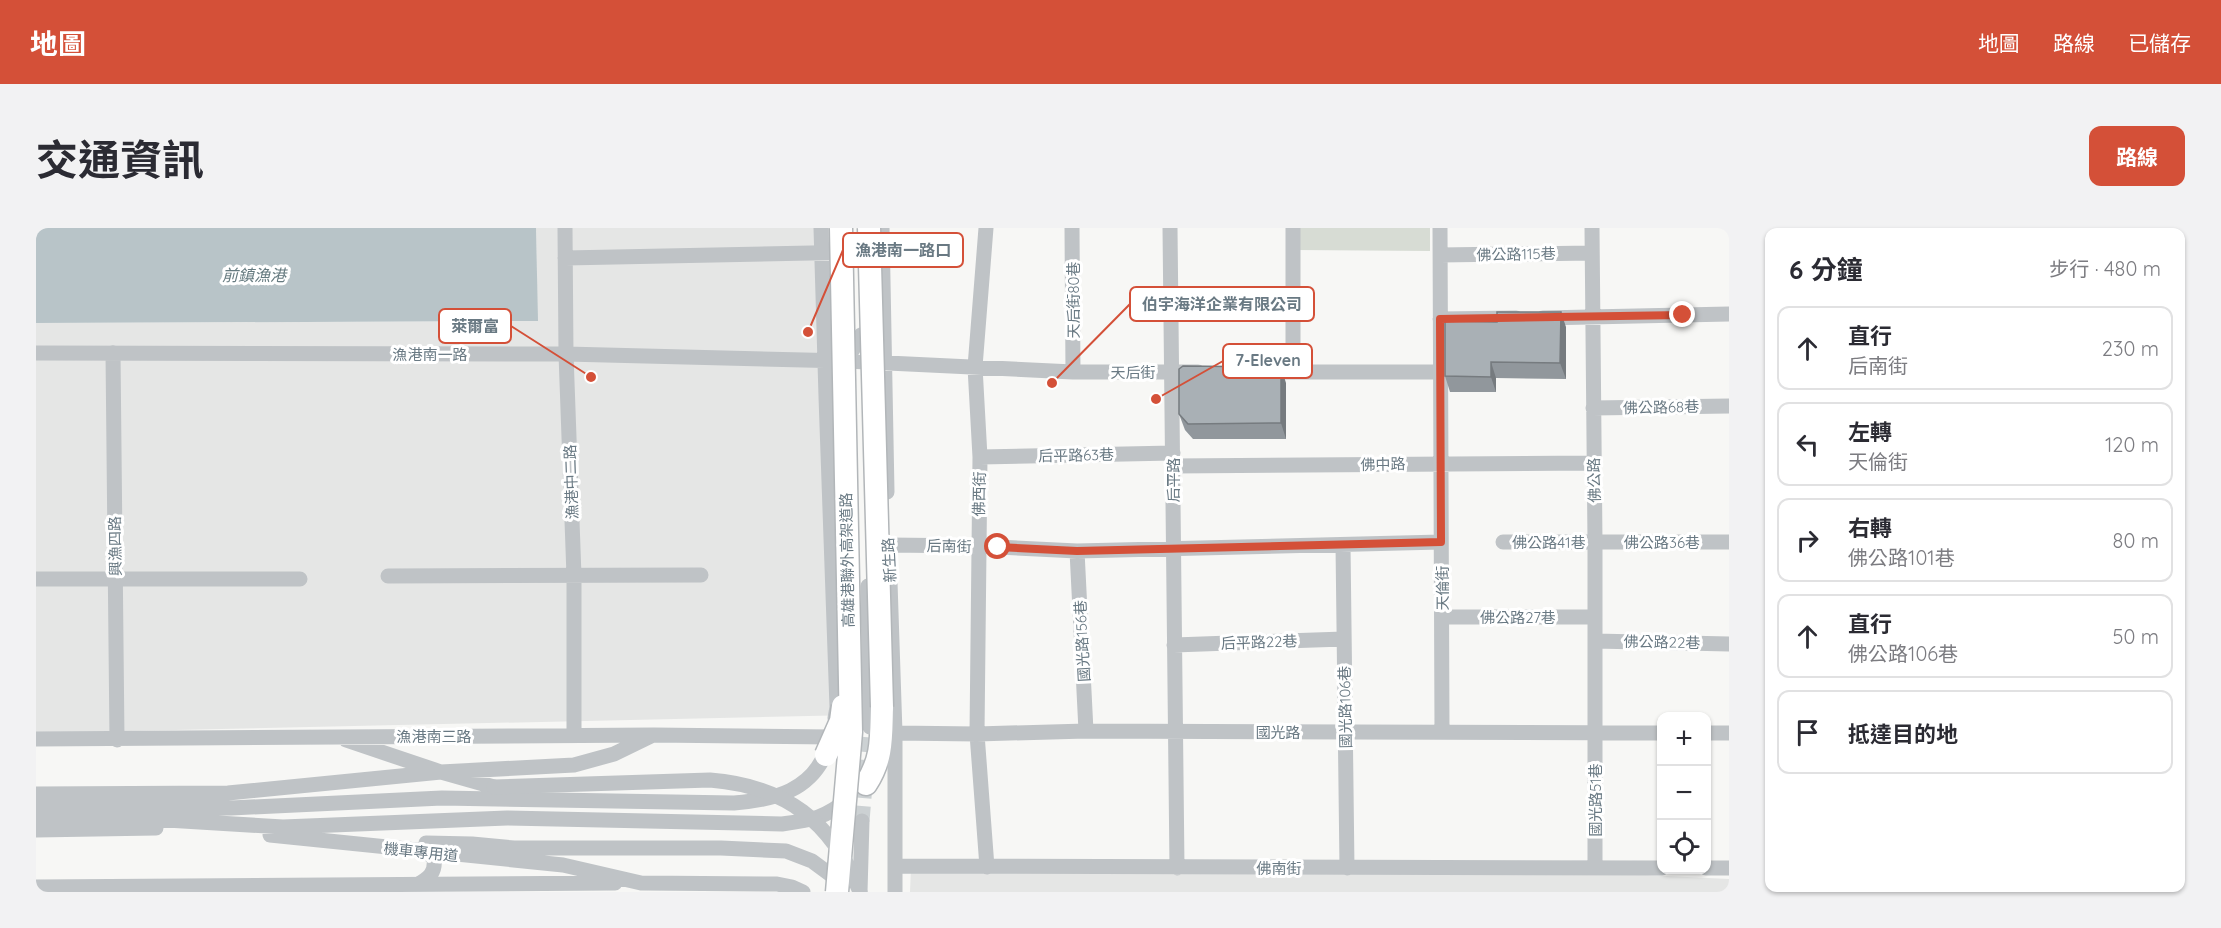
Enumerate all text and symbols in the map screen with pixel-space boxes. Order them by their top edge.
text: 地圖 [30,26,86,61]
text: 地圖 [1978,30,2020,56]
text: 路線 [2053,30,2095,56]
text: 已儲存 [2128,30,2191,56]
button: 路線 [2089,126,2185,186]
text: 交通資訊 [36,133,204,186]
callout: 漁港南一路口 [843,233,963,267]
text: 漁港南一路口 [855,240,951,260]
street label: 佛公路115巷 [1476,244,1556,264]
text: 6 分鐘 [1789,253,1863,286]
text: 步行 · 480 m [2049,256,2161,281]
street label: 天后街80巷 [1064,261,1083,339]
water label: 前鎮漁港 [222,265,288,285]
callout: 伯宇海洋企業有限公司 [1130,287,1314,321]
text: 伯宇海洋企業有限公司 [1142,294,1302,314]
route end [1669,301,1695,327]
callout: 萊爾富 [439,309,511,343]
text: 萊爾富 [451,316,499,336]
text: 直行 [1848,322,1892,350]
icon: ahead [1791,332,1824,365]
text: 230 m [2102,336,2159,361]
callout: 7-Eleven [1223,344,1312,378]
street label: 漁港南一路 [392,345,468,364]
text: 7-Eleven [1235,350,1301,370]
text: 后南街 [1848,353,1908,378]
street label: 天后街 [1110,363,1156,382]
street label: 佛公路68巷 [1623,397,1699,417]
text: 左轉 [1848,418,1892,446]
icon: left [1791,428,1824,461]
text: 120 m [2105,432,2159,457]
street label: 漁港中二路 [560,444,582,520]
street label: 后平路63巷 [1038,445,1114,465]
text: 天倫街 [1848,449,1908,474]
street label: 佛中路 [1360,454,1406,474]
street label: 后平路 [1164,457,1183,503]
street label: 佛公路 [1584,457,1604,503]
street label: 佛西街 [969,471,989,517]
street label: 高雄港聯外高架道路 [836,492,858,628]
text: 右轉 [1848,514,1892,542]
street label: 興漁四路 [105,516,125,576]
icon: right [1791,524,1824,557]
text: 80 m [2113,528,2159,553]
route start [984,533,1010,559]
street label: 佛公路41巷 [1512,533,1586,552]
street label: 佛公路36巷 [1624,533,1700,552]
street label: 后南街 [926,536,972,556]
street label: 新生路 [878,537,900,583]
text: 佛公路101巷 [1848,545,1955,570]
street label: 天倫街 [1433,565,1452,611]
street label: 國光路156巷 [1070,600,1094,682]
street label: 佛公路27巷 [1480,608,1556,627]
text: 直行 [1848,610,1892,638]
icon: ahead [1791,620,1824,653]
text: 50 m [2113,624,2159,649]
street label: 后平路22巷 [1220,631,1298,653]
street label: 佛公路22巷 [1624,632,1700,652]
text: 佛公路106巷 [1848,641,1958,666]
street label: 國光路106巷 [1335,666,1355,748]
map controls [1657,712,1711,874]
button: + [1657,712,1711,766]
icon: arrive [1791,716,1824,749]
text: 抵達目的地 [1848,720,1958,748]
street label: 國光路 [1255,723,1301,742]
street label: 漁港南三路 [396,727,472,746]
street label: 國光路51巷 [1586,763,1605,837]
button: − [1657,766,1711,820]
button: locate [1657,820,1711,874]
street label: 機車專用道 [383,839,459,865]
street label: 佛南街 [1256,859,1302,878]

